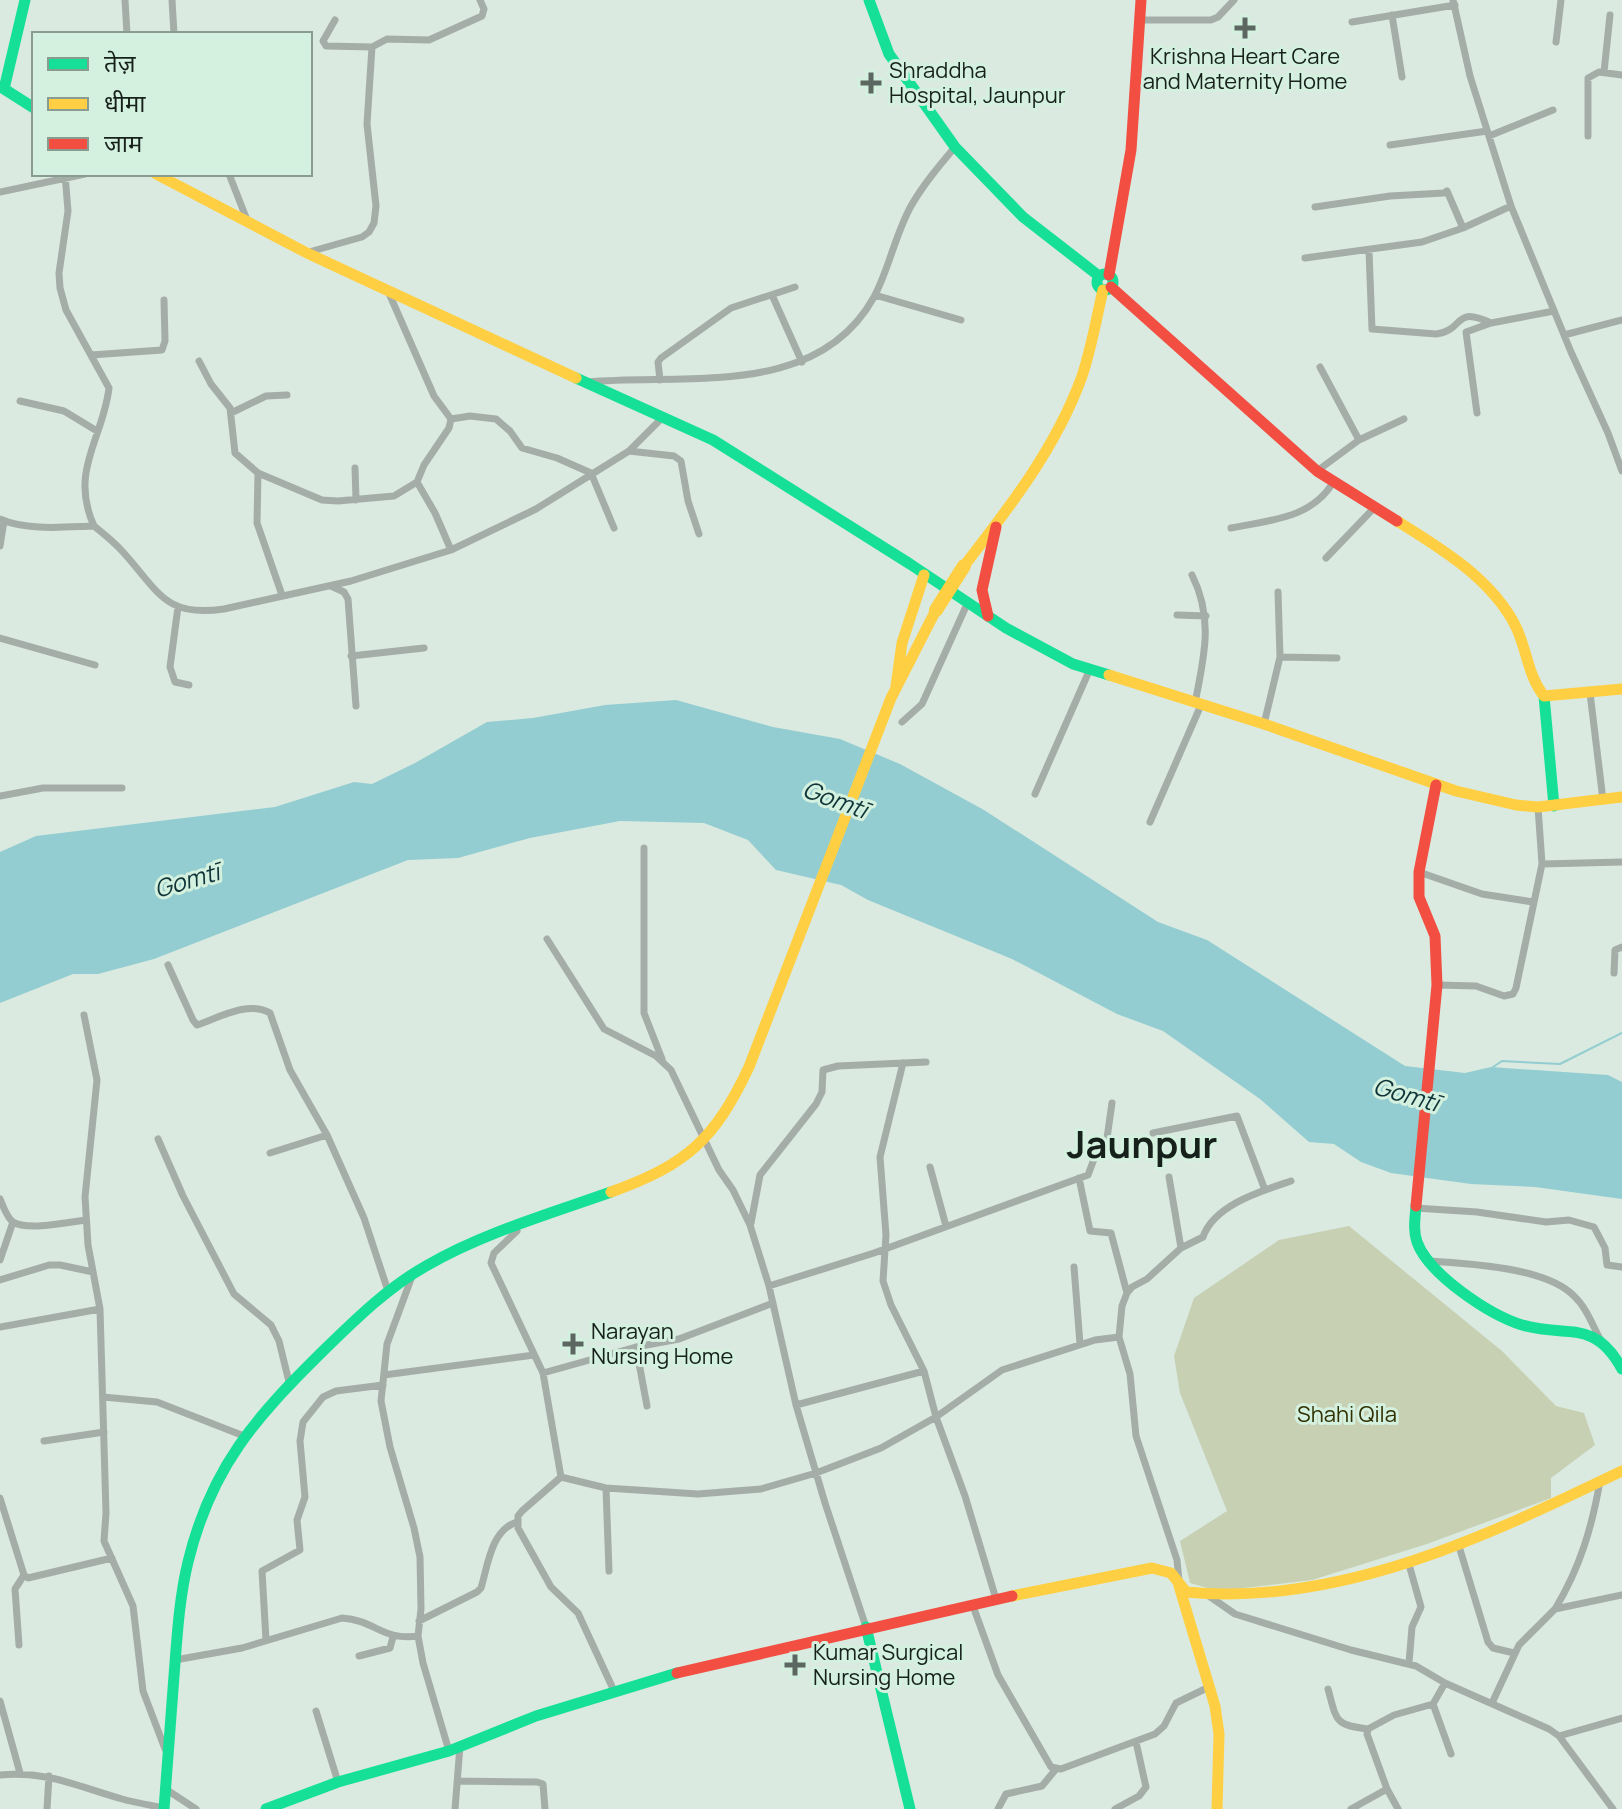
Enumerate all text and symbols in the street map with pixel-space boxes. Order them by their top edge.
marker: Krishna Heart Care and Maternity Home [1234,17,1256,39]
legend [32,32,312,176]
place label: Krishna Heart Care and Maternity Home [1143,41,1348,96]
text: तेज़ [104,46,137,79]
place label: Shraddha Hospital, Jaunpur [889,55,1066,110]
marker: Shraddha Hospital, Jaunpur [860,72,882,94]
text: धीमा [104,86,146,119]
text: जाम [104,126,143,159]
water label: Gomtī [799,772,878,827]
water label: Gomtī [150,853,228,905]
water label: Gomtī [1370,1069,1448,1120]
district label: Jaunpur [1067,1117,1217,1169]
place label: Narayan Nursing Home [591,1316,733,1371]
marker: Narayan Nursing Home [562,1333,584,1355]
park label: Shahi Qila [1297,1399,1397,1429]
place label: Kumar Surgical Nursing Home [813,1637,963,1692]
marker: Kumar Surgical Nursing Home [784,1654,806,1676]

